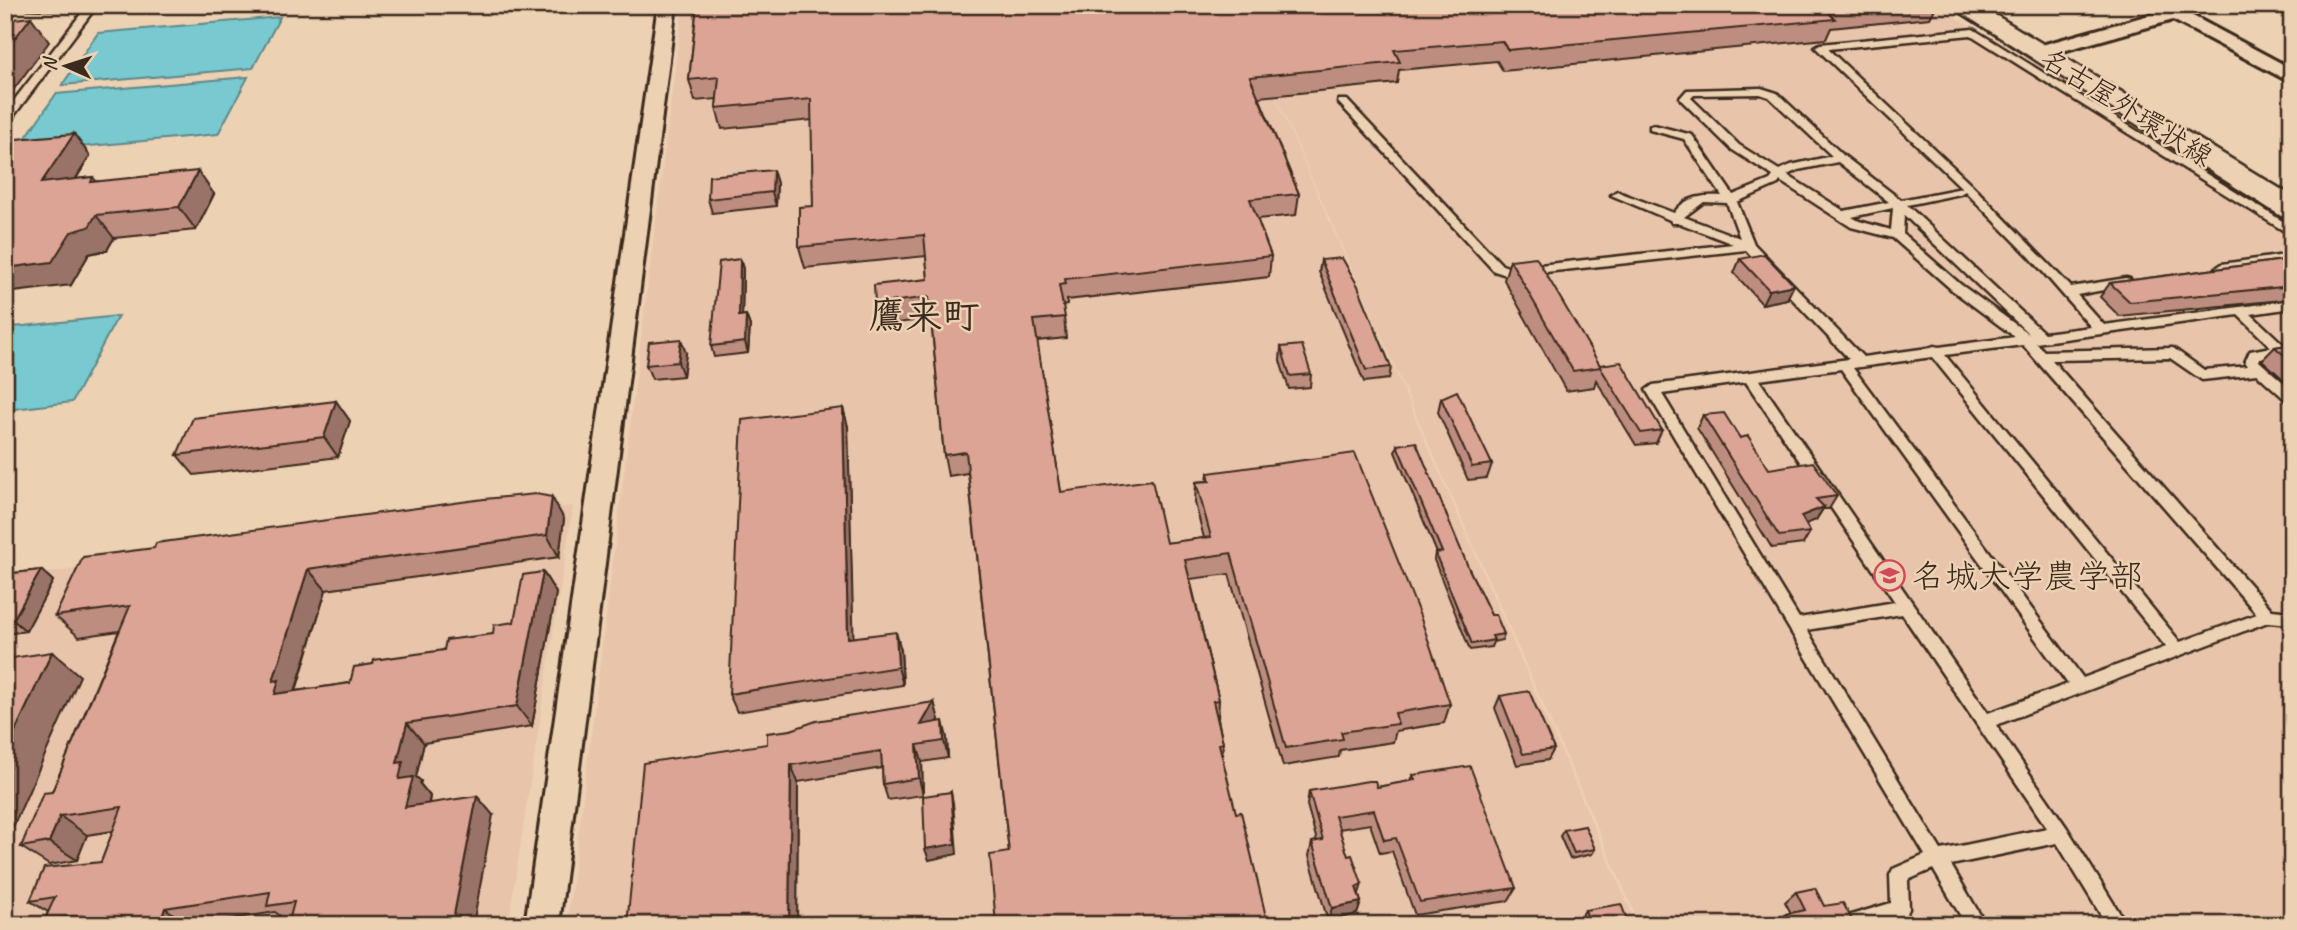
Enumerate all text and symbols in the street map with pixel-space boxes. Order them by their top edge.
north arrow [32,32,102,102]
street label: 名古屋外環状線 [2035,40,2219,174]
text: N [38,55,62,72]
district label: 鷹来町 [869,292,980,339]
place label: 名城大学農学部 [1912,555,2143,597]
school or university icon: 名城大学農学部 [1872,559,1906,593]

